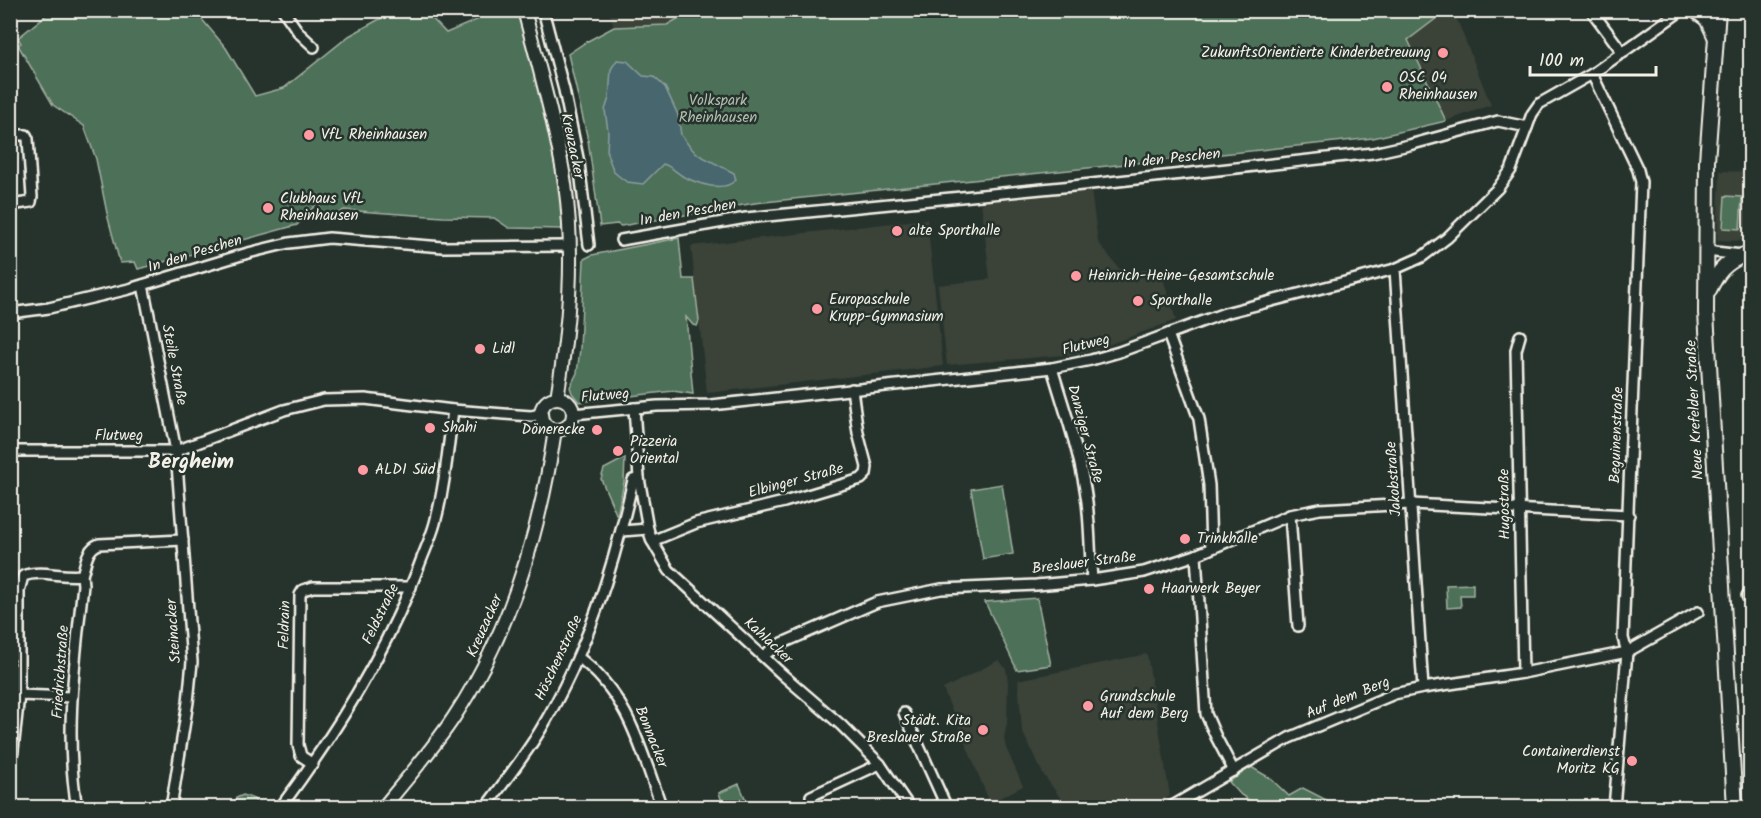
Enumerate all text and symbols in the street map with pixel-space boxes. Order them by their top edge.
scale bar [1530,39,1656,77]
place label: ZukunftsOrientierte Kinderbetreuung [1201,41,1431,65]
marker: ZukunftsOrientierte Kinderbetreuung [1436,46,1450,60]
text: 100 m [1539,47,1584,76]
place label: OSC 04 Rheinhausen [1399,66,1478,107]
marker: OSC 04 Rheinhausen [1380,80,1394,94]
park label: Volkspark Rheinhausen [679,89,757,130]
street label: Kreuzacker [553,111,591,182]
place label: VfL Rheinhausen [321,123,427,147]
marker: VfL Rheinhausen [302,128,316,142]
street label: In den Peschen [1122,142,1222,176]
place label: Clubhaus VfL Rheinhausen [280,187,364,228]
street label: In den Peschen [638,193,738,233]
marker: Clubhaus VfL Rheinhausen [261,201,275,215]
place label: alte Sporthalle [909,219,1000,243]
marker: alte Sporthalle [890,224,904,238]
street label: In den Peschen [145,228,245,280]
place label: Heinrich-Heine-Gesamtschule [1088,264,1275,288]
marker: Heinrich-Heine-Gesamtschule [1069,269,1083,283]
place label: Europaschule Krupp-Gymnasium [829,288,944,329]
place label: Sporthalle [1150,289,1212,313]
marker: Sporthalle [1131,294,1145,308]
marker: Europaschule Krupp-Gymnasium [810,302,824,316]
street label: Steile Straße [154,323,194,408]
street label: Flutweg [1060,327,1112,363]
place label: Lidl [492,337,515,361]
street label: Neue Krefelder Straße [1679,339,1711,481]
marker: Lidl [473,342,487,356]
street label: Flutweg [580,382,630,410]
street label: Danziger Straße [1060,382,1110,486]
street label: Beguinenstraße [1603,386,1631,484]
place label: Shahi [442,416,478,440]
place label: Dönerecke [522,418,585,442]
marker: Shahi [423,421,437,435]
marker: Dönerecke [590,423,604,437]
street label: Flutweg [95,424,143,448]
place label: Pizzeria Oriental [630,430,679,471]
street label: Jakobstraße [1379,440,1409,517]
marker: Pizzeria Oriental [611,444,625,458]
district label: Bergheim [148,446,234,479]
street label: Elbinger Straße [746,457,847,505]
place label: ALDI Süd [375,458,436,482]
marker: ALDI Süd [356,463,370,477]
street label: Hugostraße [1492,468,1518,540]
place label: Trinkhalle [1197,527,1258,551]
marker: Trinkhalle [1178,532,1192,546]
street label: Breslauer Straße [1031,545,1138,581]
place label: Haarwerk Beyer [1161,577,1261,601]
street label: Feldstraße [356,579,406,649]
marker: Haarwerk Beyer [1142,582,1156,596]
street label: Kreuzacker [460,590,510,661]
street label: Steinacker [160,597,188,664]
street label: Feldrain [272,600,298,650]
street label: Höschenstraße [529,611,590,705]
street label: Kahlacker [738,612,799,671]
street label: Friedrichstraße [46,624,76,720]
street label: Auf dem Berg [1302,670,1394,726]
place label: Grundschule Auf dem Berg [1100,685,1189,726]
marker: Grundschule Auf dem Berg [1081,699,1095,713]
street label: Bonnacker [628,702,675,772]
place label: Städt. Kita Breslauer Straße [866,709,971,750]
marker: Städt. Kita Breslauer Straße [976,723,990,737]
place label: Containerdienst Moritz KG [1522,740,1620,781]
marker: Containerdienst Moritz KG [1625,754,1639,768]

